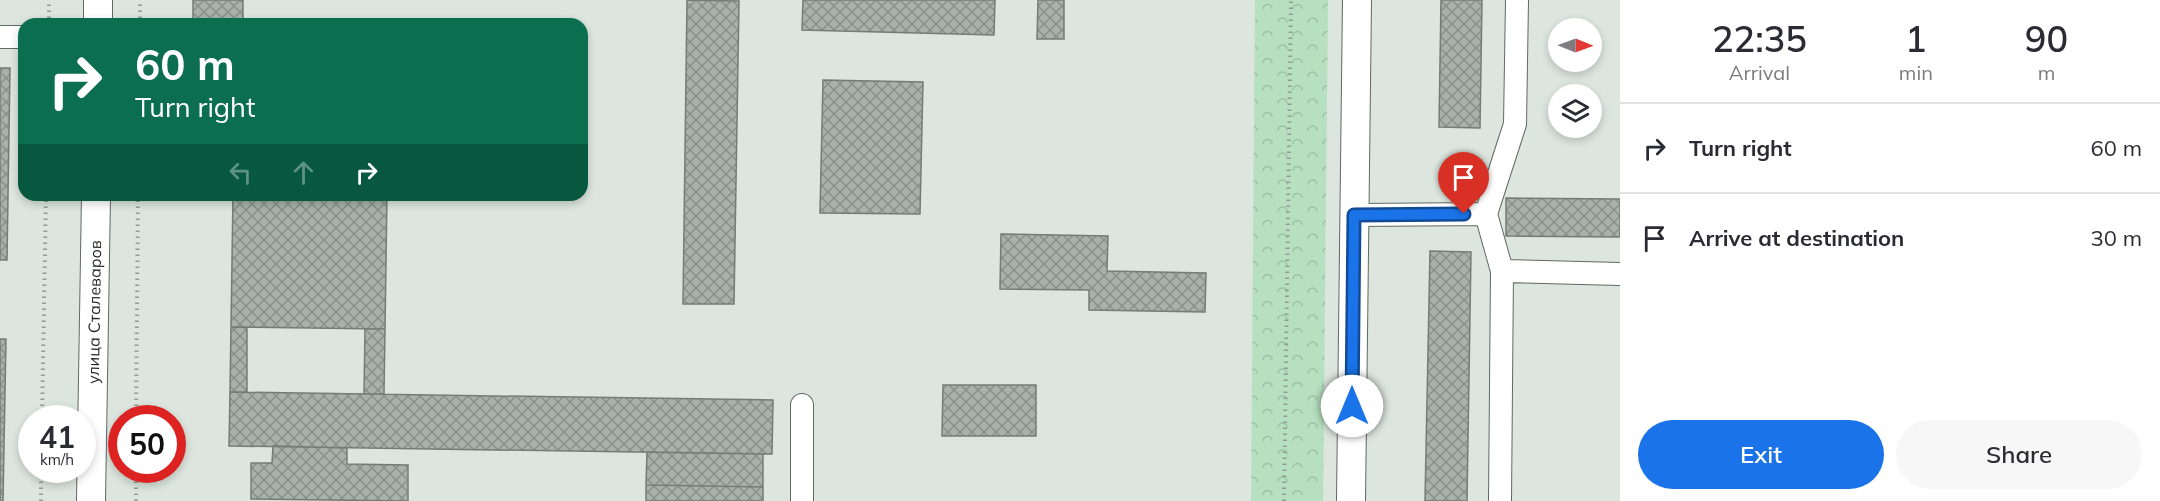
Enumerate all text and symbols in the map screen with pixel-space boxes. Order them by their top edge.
text: 22:35 [1712,16,1807,61]
text: 1 [1905,16,1927,61]
text: 90 [2025,16,2068,61]
north arrow [1548,18,1602,72]
map controls [1548,18,1602,138]
text: 60 m [135,38,235,91]
icon: right [36,42,114,120]
text: Arrival [1729,60,1790,85]
text: min [1899,60,1933,85]
text: m [2038,60,2055,85]
button: layers [1548,84,1602,138]
text: Turn right [135,90,255,124]
icon: right [1638,132,1671,165]
text: Turn right [1689,134,1792,162]
text: 60 m [2091,134,2142,162]
pin [1438,152,1489,214]
icon: left [224,156,257,189]
icon: ahead [287,156,320,189]
icon: right [350,156,383,189]
icon: arrive [1447,161,1480,194]
icon: arrive [1638,222,1671,255]
text: Arrive at destination [1689,224,1904,252]
text: 30 m [2091,224,2142,252]
street label: улица Сталеваров [83,240,105,384]
position arrow [1320,374,1384,438]
speed limit sign: 50 [108,405,186,483]
text: 41 [39,418,75,456]
button: Exit [1638,420,1884,489]
button: Share [1896,420,2142,489]
text: km/h [40,450,74,469]

